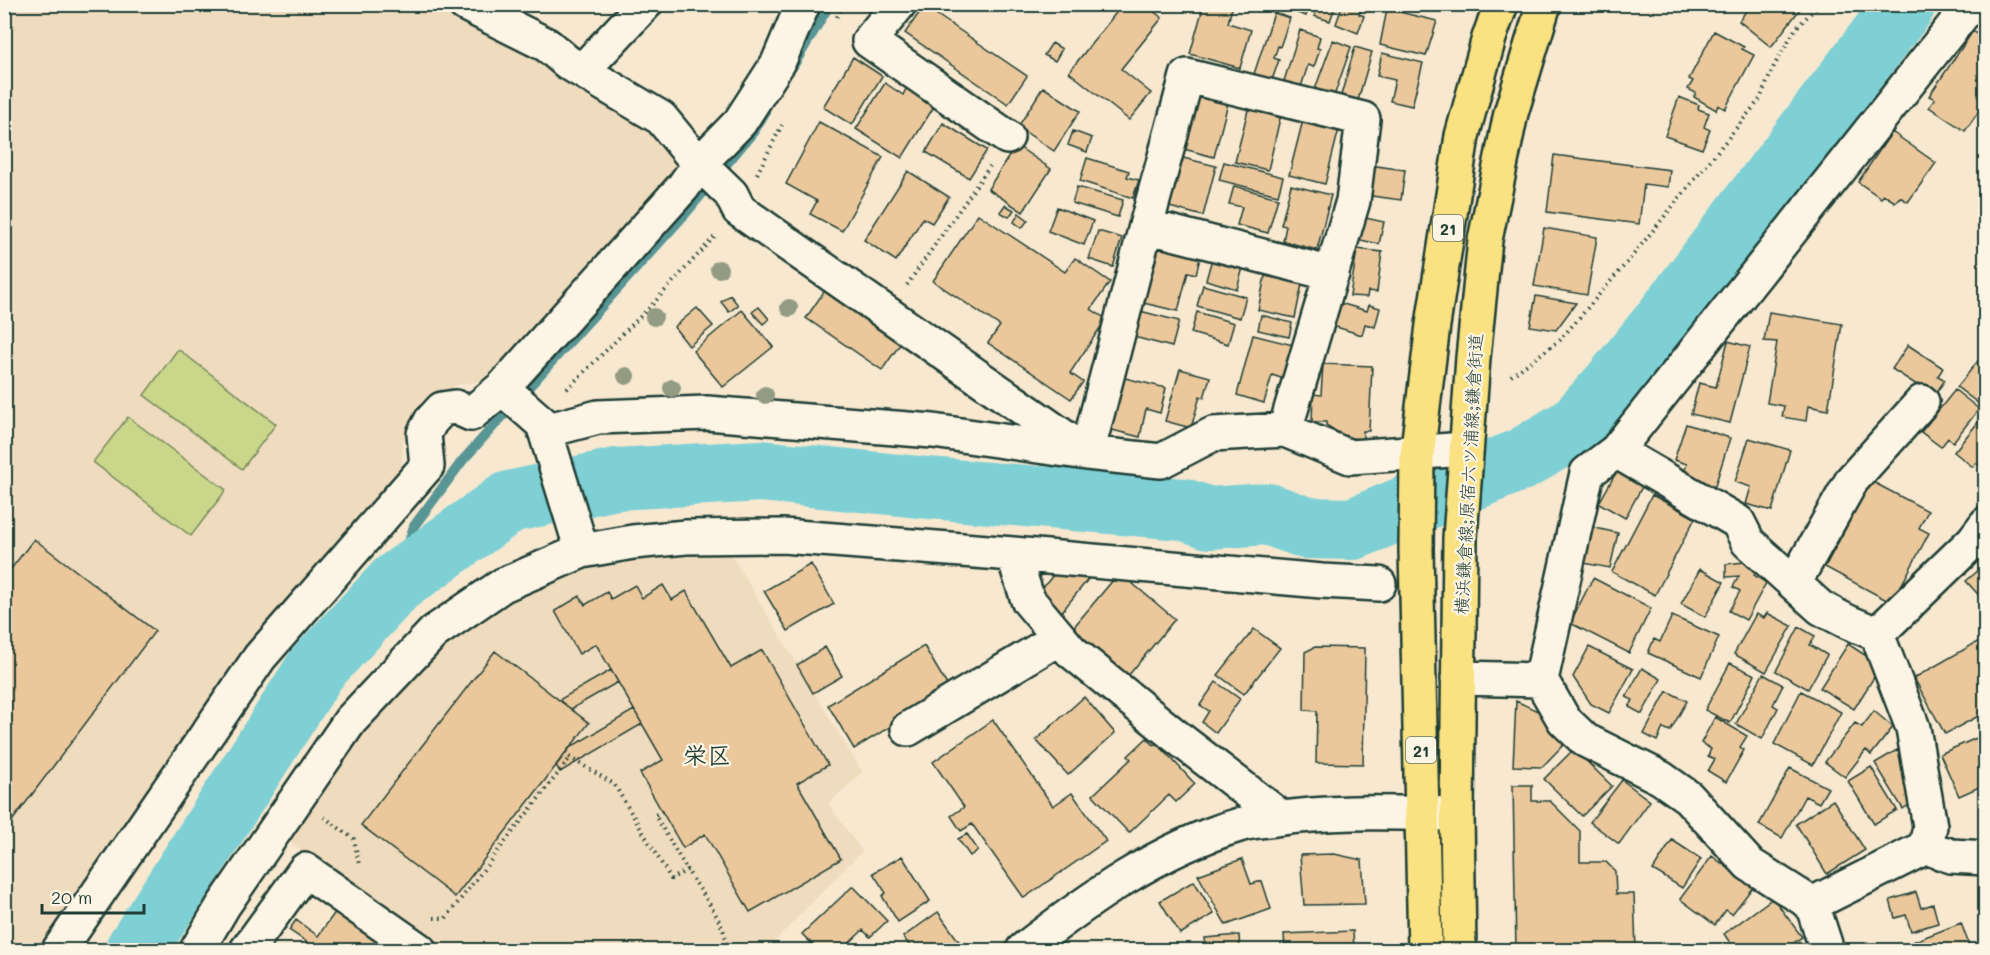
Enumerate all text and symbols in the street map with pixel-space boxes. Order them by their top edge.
road number: 21 [1433,215,1463,241]
street label: 横浜鎌倉線;原宿六ツ浦線;鎌倉街道 [1449,333,1487,615]
road number: 21 [1406,737,1436,763]
district label: 栄区 [683,739,731,770]
scale bar [42,877,144,915]
text: 20 m [51,885,92,909]

